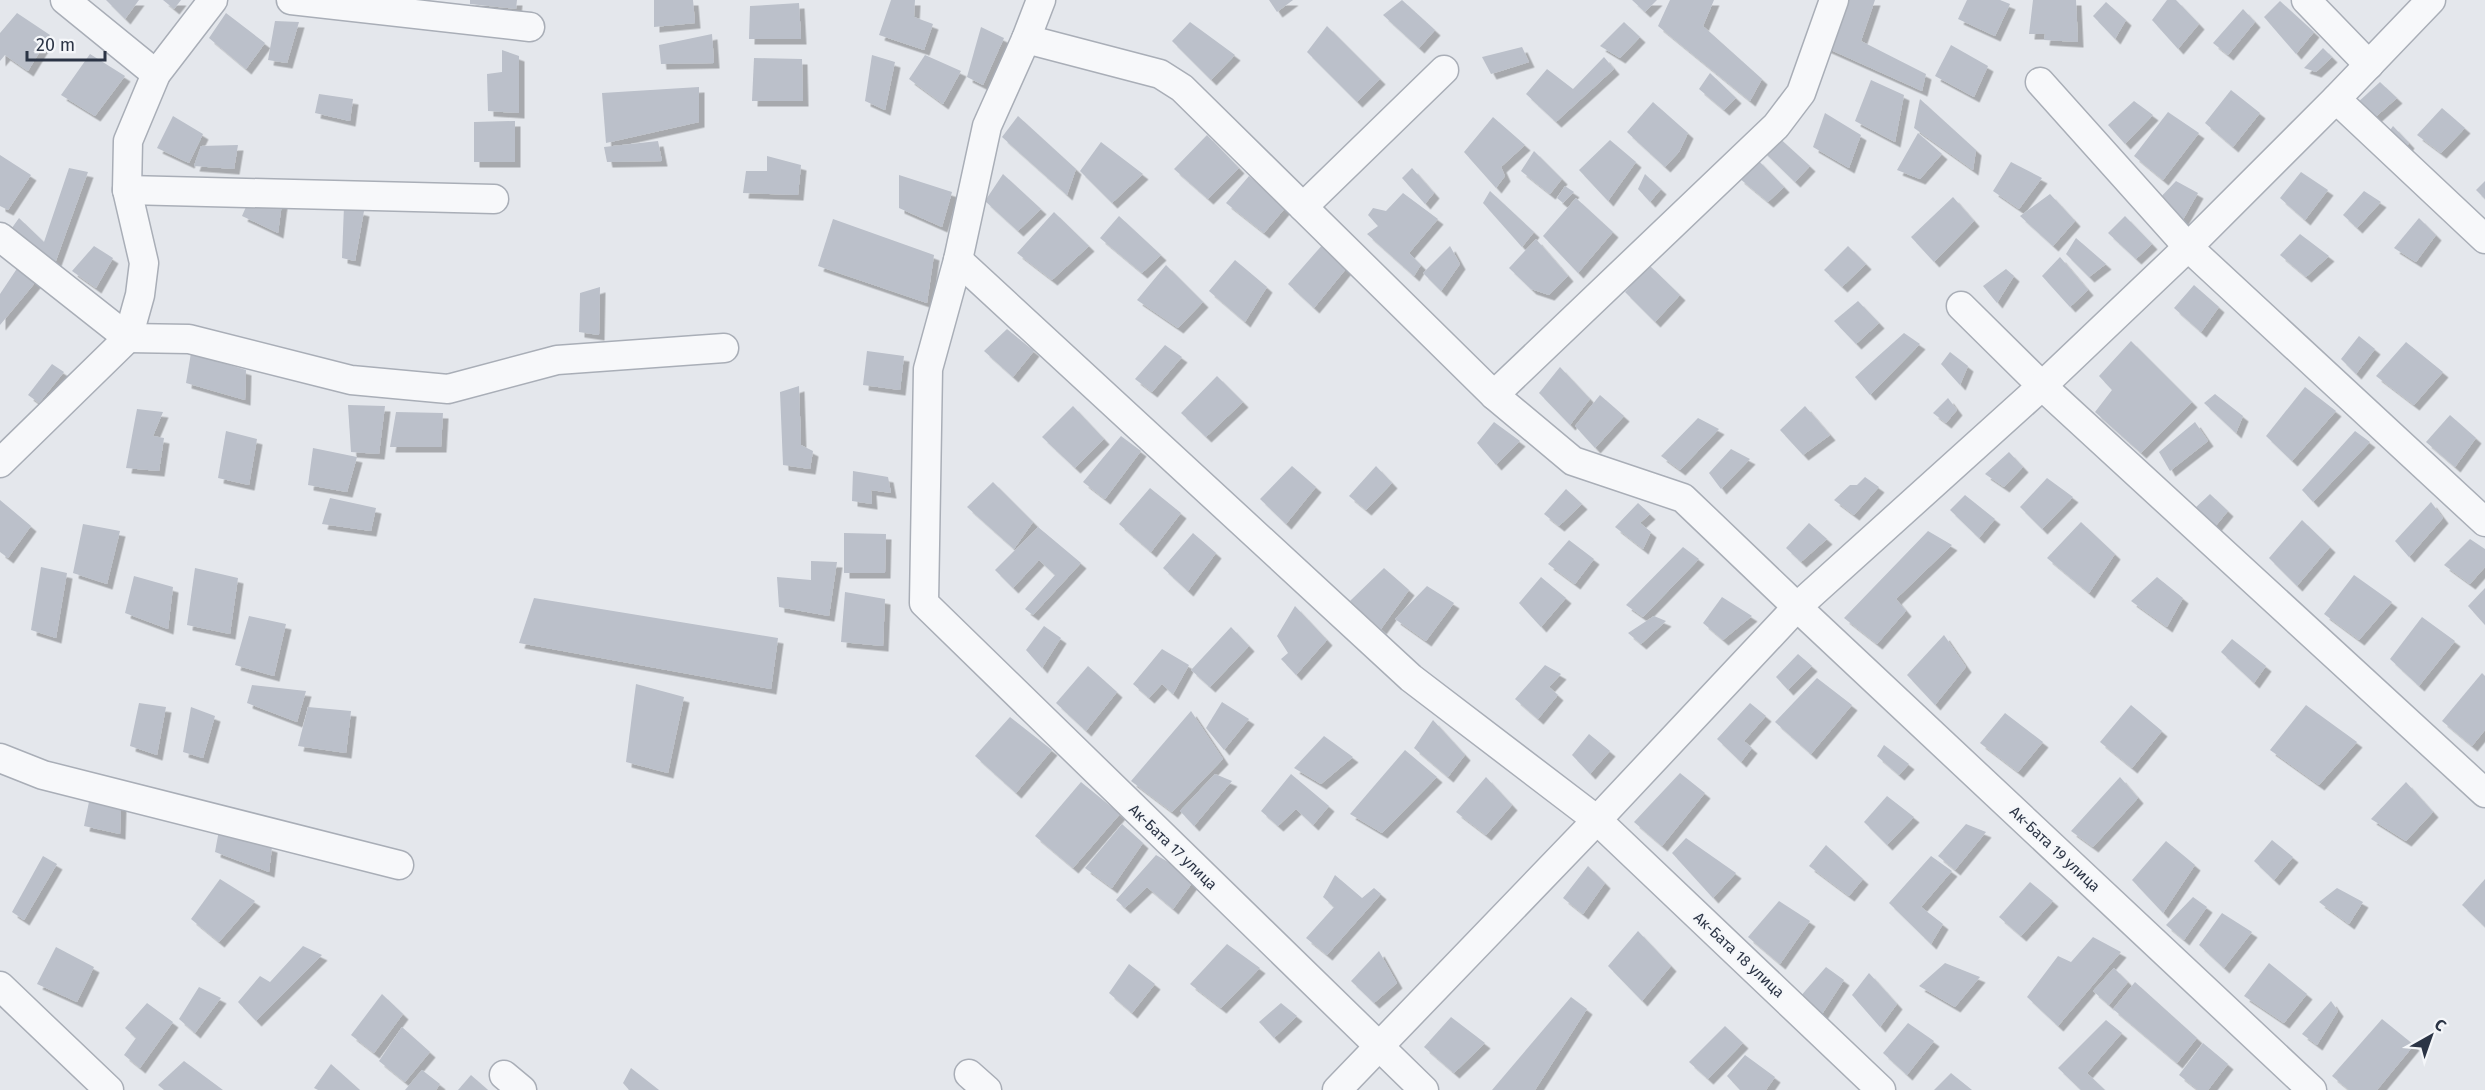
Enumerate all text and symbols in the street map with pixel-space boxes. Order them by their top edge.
scale bar [27,24,105,62]
text: 20 m [36,34,75,56]
street label: Ак-Бата 17 улица [1125,800,1221,894]
street label: Ак-Бата 19 улица [2006,803,2104,895]
street label: Ак-Бата 18 улица [1690,908,1788,1002]
north arrow [2401,1006,2461,1066]
text: С [2431,1015,2451,1036]

